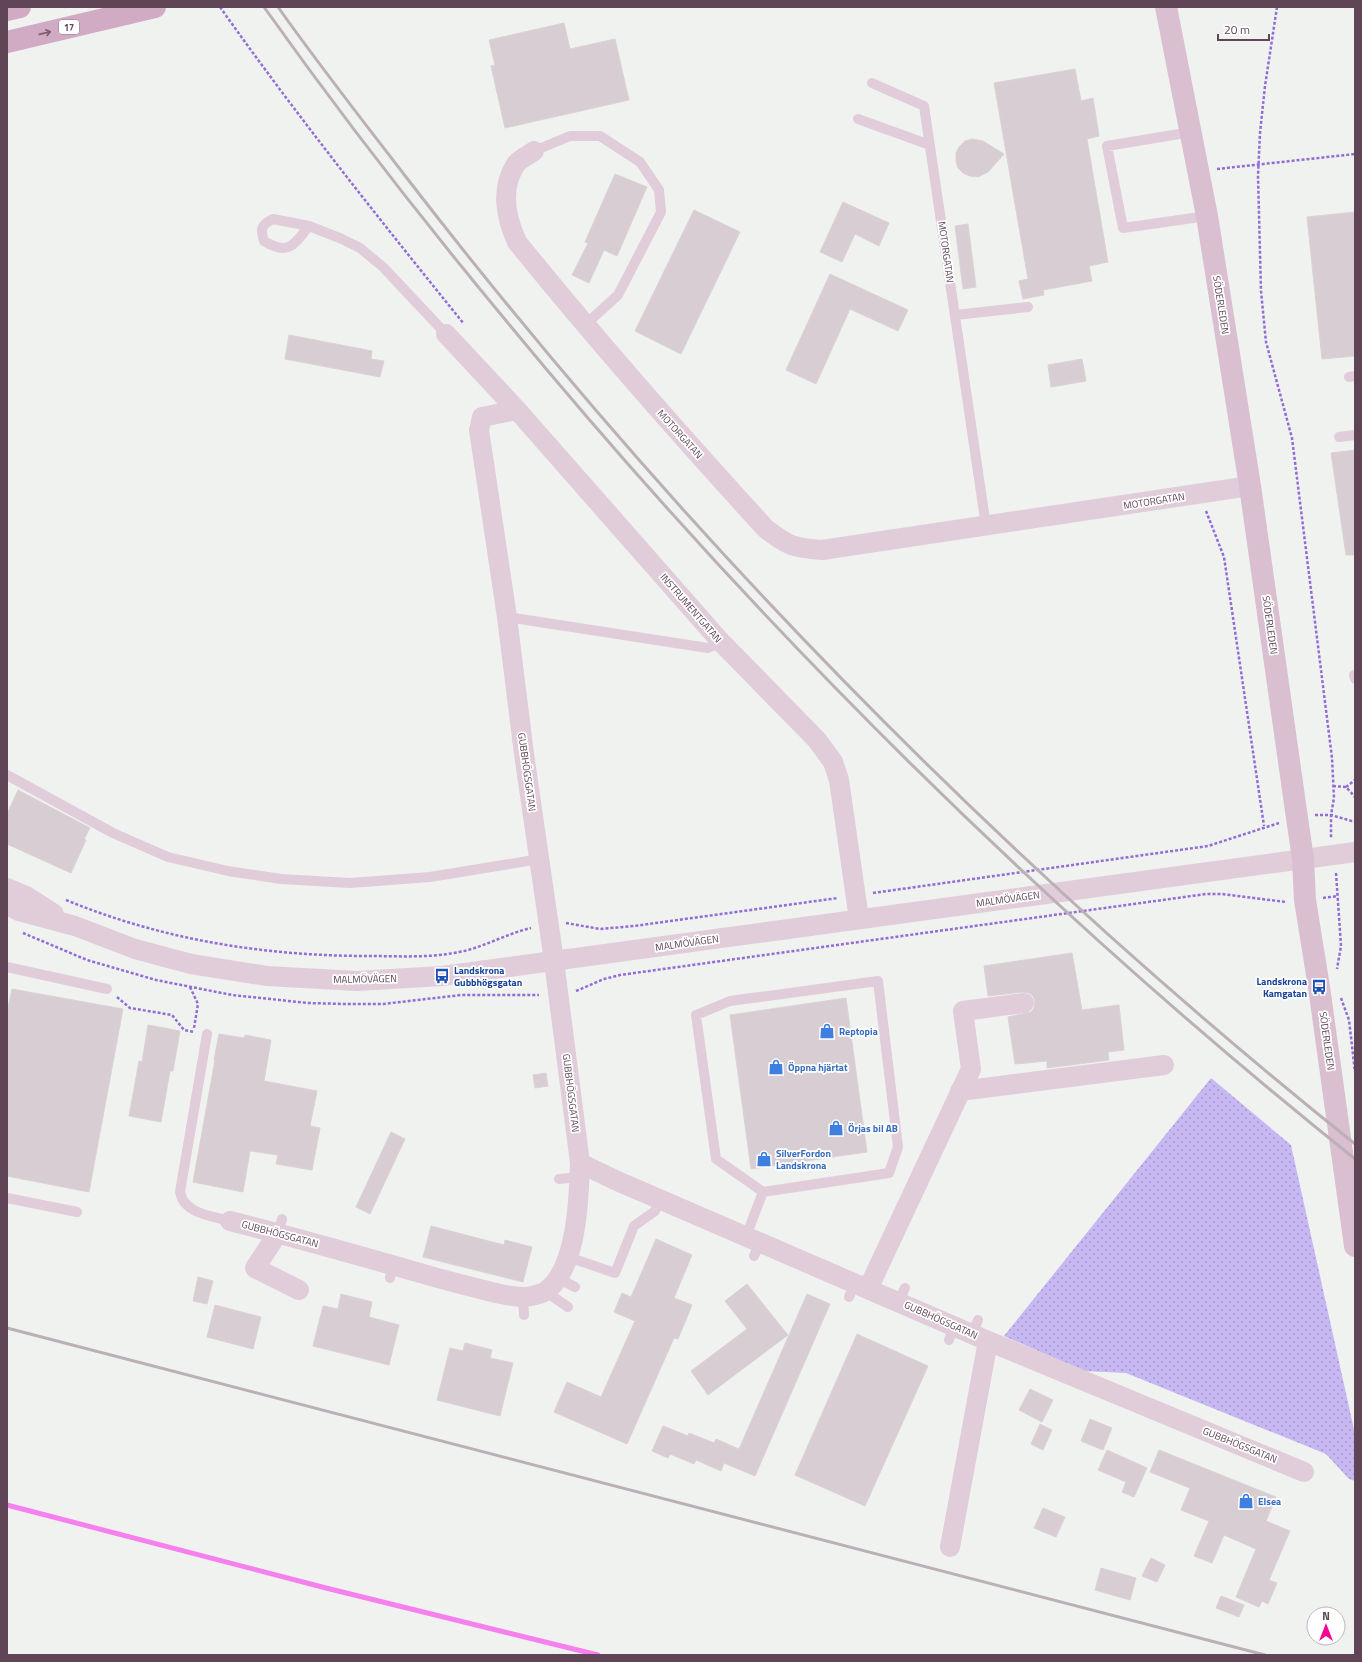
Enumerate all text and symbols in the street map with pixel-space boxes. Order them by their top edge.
scale bar [1218,16,1269,42]
road number: 17 [59,20,79,34]
text: 20 m [1224,20,1250,39]
one-way arrow [38,29,51,36]
street label: MOTORGATAN [934,220,958,284]
street label: SÖDERLEDEN [1209,275,1233,335]
street label: MOTORGATAN [654,406,706,462]
street label: MOTORGATAN [1122,489,1186,513]
street label: INSTRUMENTGATAN [657,570,725,646]
street label: SÖDERLEDEN [1258,595,1282,655]
street label: GUBBHÖGSGATAN [514,732,540,812]
street label: MALMÖVÄGEN [975,887,1041,911]
street label: MALMÖVÄGEN [654,931,720,955]
place label: Landskrona Gubbhögsgatan [454,963,522,990]
bus stop icon: Landskrona Gubbhögsgatan [433,967,451,985]
street label: MALMÖVÄGEN [333,971,397,987]
place label: Landskrona Kamgatan [1257,974,1307,1001]
bus stop icon: Landskrona Kamgatan [1310,978,1328,996]
street label: SÖDERLEDEN [1315,1011,1339,1071]
shop icon: Reptopia [818,1022,836,1040]
place label: Reptopia [839,1024,878,1039]
street label: GUBBHÖGSGATAN [559,1053,583,1133]
shop icon: Öppna hjärtat [767,1058,785,1076]
place label: Öppna hjärtat [788,1060,848,1075]
shop icon: Örjas bil AB [827,1119,845,1137]
place label: Örjas bil AB [848,1121,898,1136]
place label: SilverFordon Landskrona [776,1146,831,1173]
shop icon: SilverFordon Landskrona [755,1150,773,1168]
street label: GUBBHÖGSGATAN [240,1217,320,1251]
street label: GUBBHÖGSGATAN [902,1297,980,1343]
street label: GUBBHÖGSGATAN [1201,1423,1279,1467]
shop icon: Elsea [1237,1492,1255,1510]
place label: Elsea [1258,1494,1281,1509]
north arrow [1306,1606,1346,1646]
text: N [1322,1608,1330,1624]

